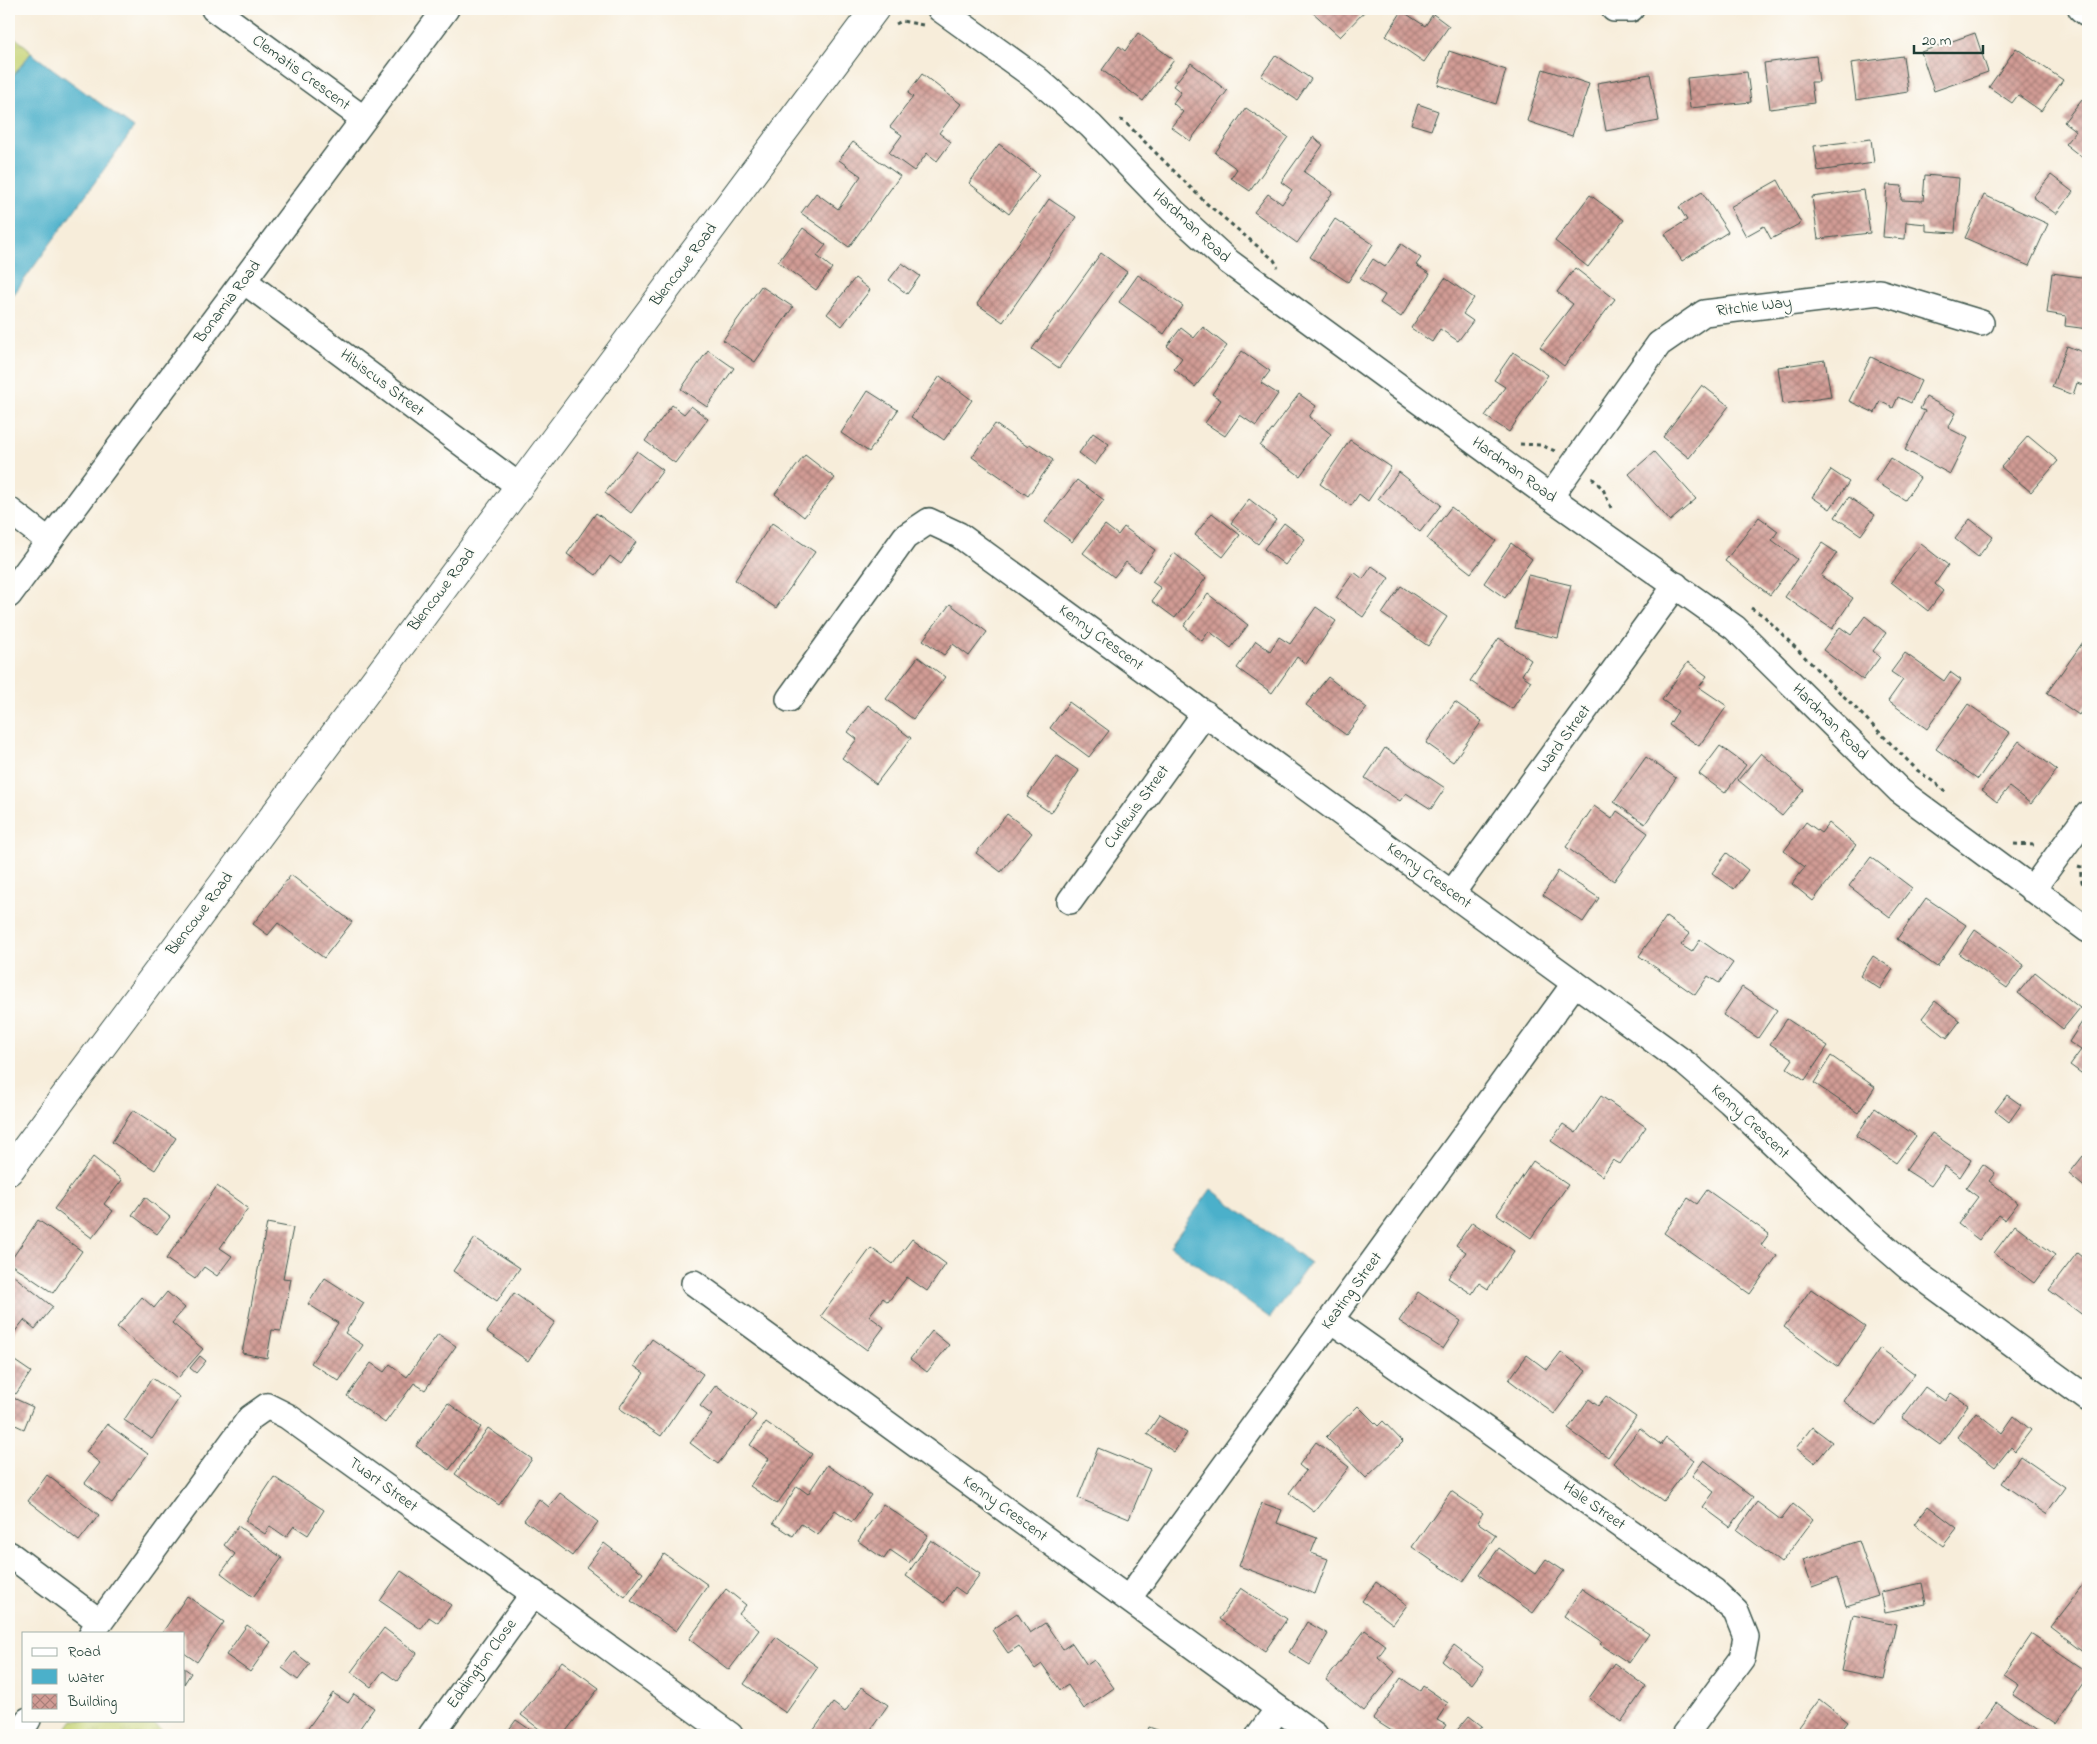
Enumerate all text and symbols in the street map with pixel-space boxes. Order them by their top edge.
scale bar [1914,22,1983,54]
street label: Clematis Crescent [247,29,356,117]
text: 20 m [1922,30,1952,52]
street label: Hardman Road [1146,183,1236,269]
street label: Blencowe Road [644,218,724,313]
street label: Bonamia Road [188,256,267,349]
street label: Ritchie Way [1715,290,1793,324]
street label: Hibiscus Street [335,343,430,423]
street label: Hardman Road [1467,431,1561,509]
street label: Blencowe Road [402,543,482,638]
street label: Kenny Crescent [1053,599,1149,678]
street label: Hardman Road [1786,678,1874,766]
street label: Ward Street [1531,699,1597,778]
street label: Curlewis Street [1098,760,1176,854]
street label: Kenny Crescent [1381,837,1477,916]
street label: Blencowe Road [160,867,240,962]
street label: Kenny Crescent [1705,1079,1795,1165]
street label: Keating Street [1315,1247,1389,1335]
street label: Tuart Street [343,1452,423,1519]
street label: Kenny Crescent [957,1470,1053,1549]
street label: Hale Street [1558,1475,1631,1537]
street label: Eddington Close [441,1613,523,1714]
legend [22,1632,185,1722]
text: Road [68,1641,101,1663]
text: Water [68,1667,104,1689]
text: Building [67,1691,117,1714]

